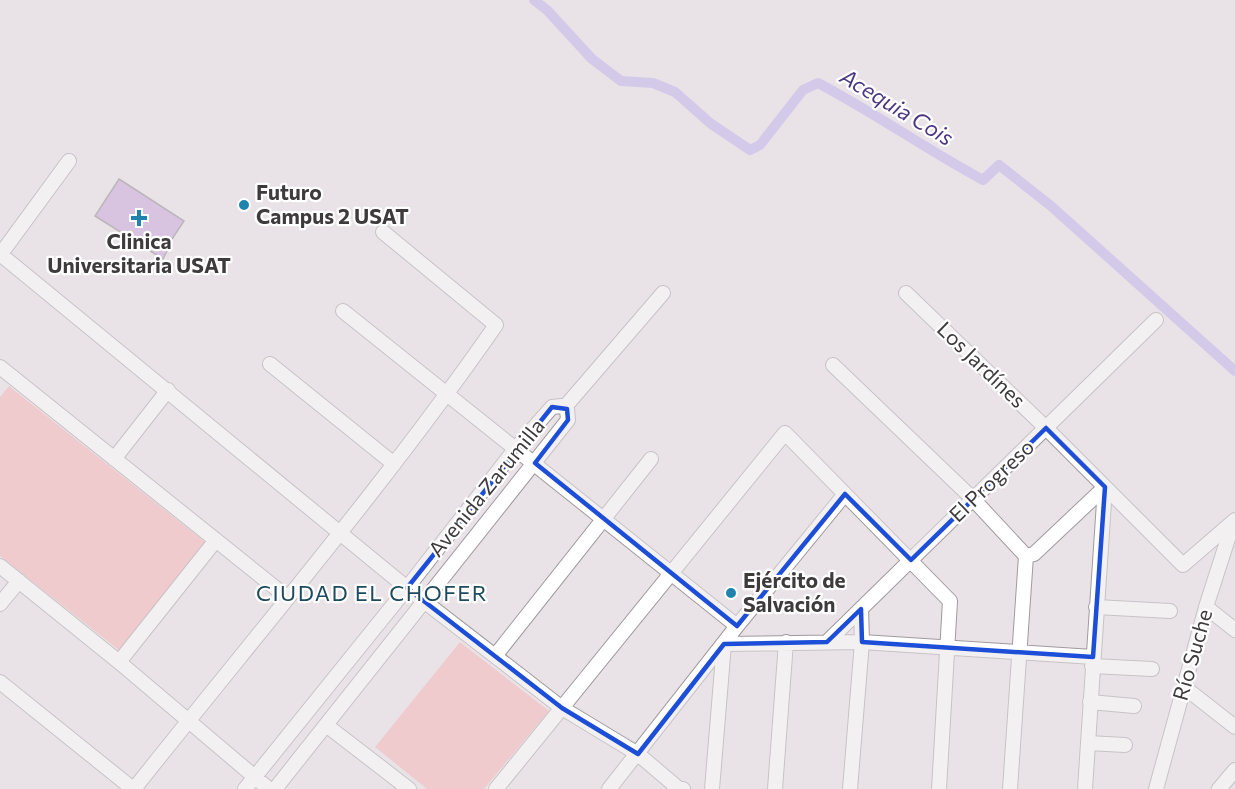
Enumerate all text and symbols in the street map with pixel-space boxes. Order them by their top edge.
water label: Acequia Cois [835,62,959,151]
place label: Futuro Campus 2 USAT [256,179,409,228]
marker: Futuro Campus 2 USAT [237,198,251,212]
marker: Clinica Universitaria USAT [130,209,148,227]
place label: Clinica Universitaria USAT [47,228,231,277]
street label: Los Jardínes [933,316,1031,412]
street label: Avenida Zarumilla [423,413,549,561]
street label: El Progreso [943,433,1039,526]
place label: Ejército de Salvación [743,567,846,616]
district label: CIUDAD EL CHOFER [256,579,488,606]
marker: Ejército de Salvación [724,586,738,600]
street label: Río Suche [1167,606,1216,703]

